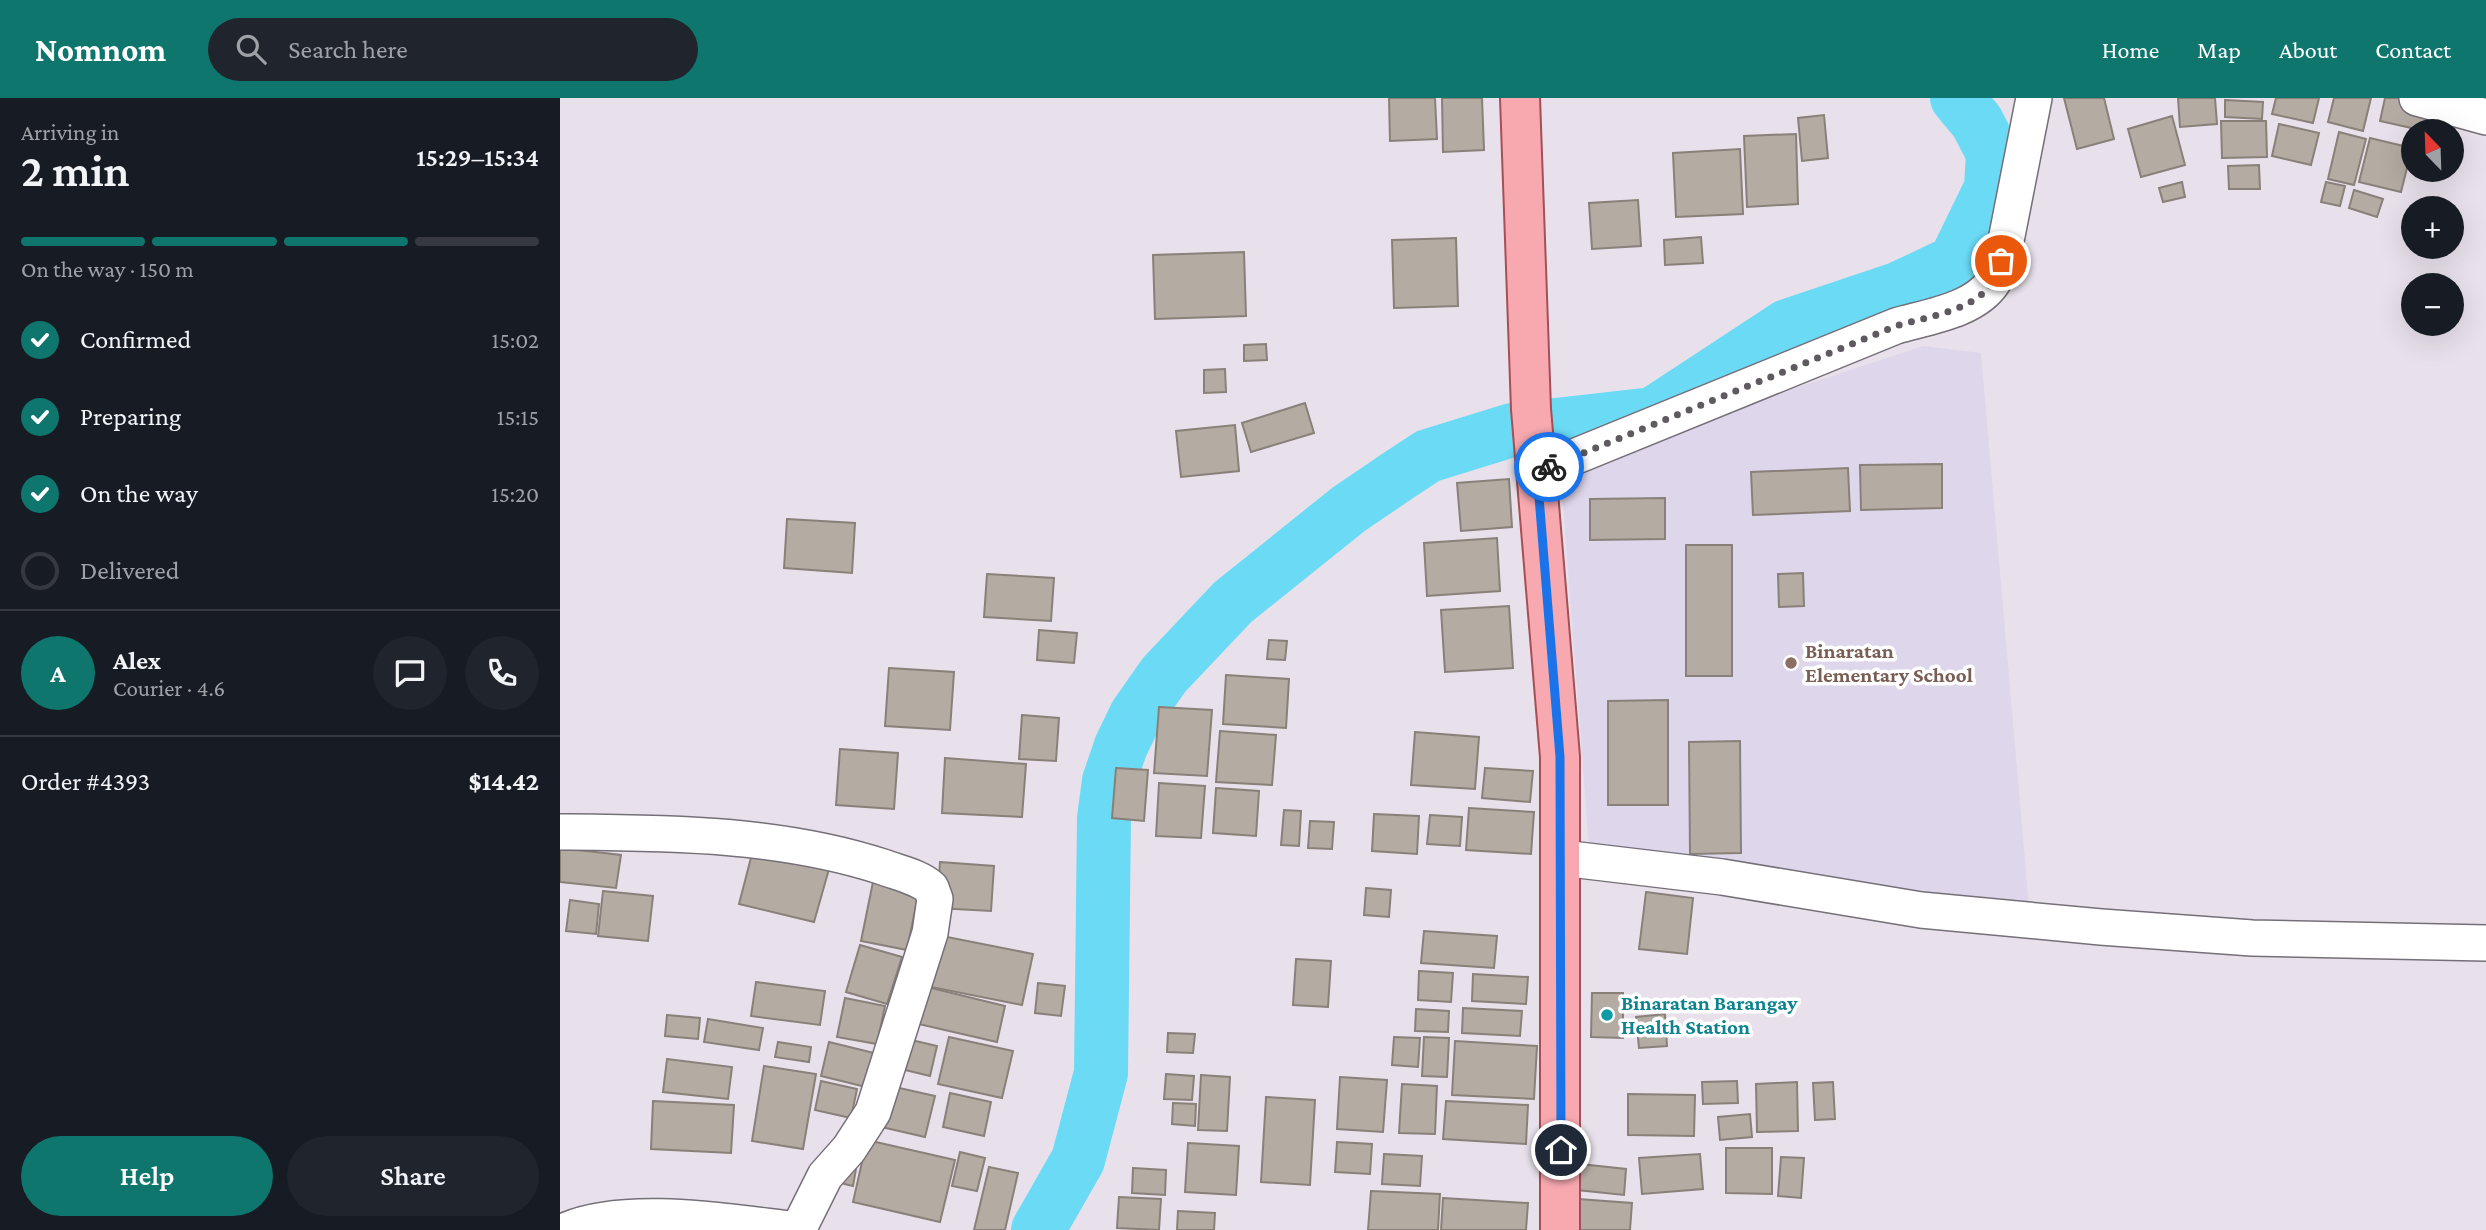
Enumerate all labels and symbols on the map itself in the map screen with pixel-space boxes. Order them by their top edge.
north arrow [2401,119,2464,182]
pin [1971,231,2031,291]
courier [1514,432,1584,502]
place label: Binaratan Elementary School [1805,639,1973,687]
marker: Binaratan Elementary School [1783,655,1799,671]
place label: Binaratan Barangay Health Station [1621,991,1798,1039]
marker: Binaratan Barangay Health Station [1599,1007,1615,1023]
pin [1531,1120,1591,1180]

